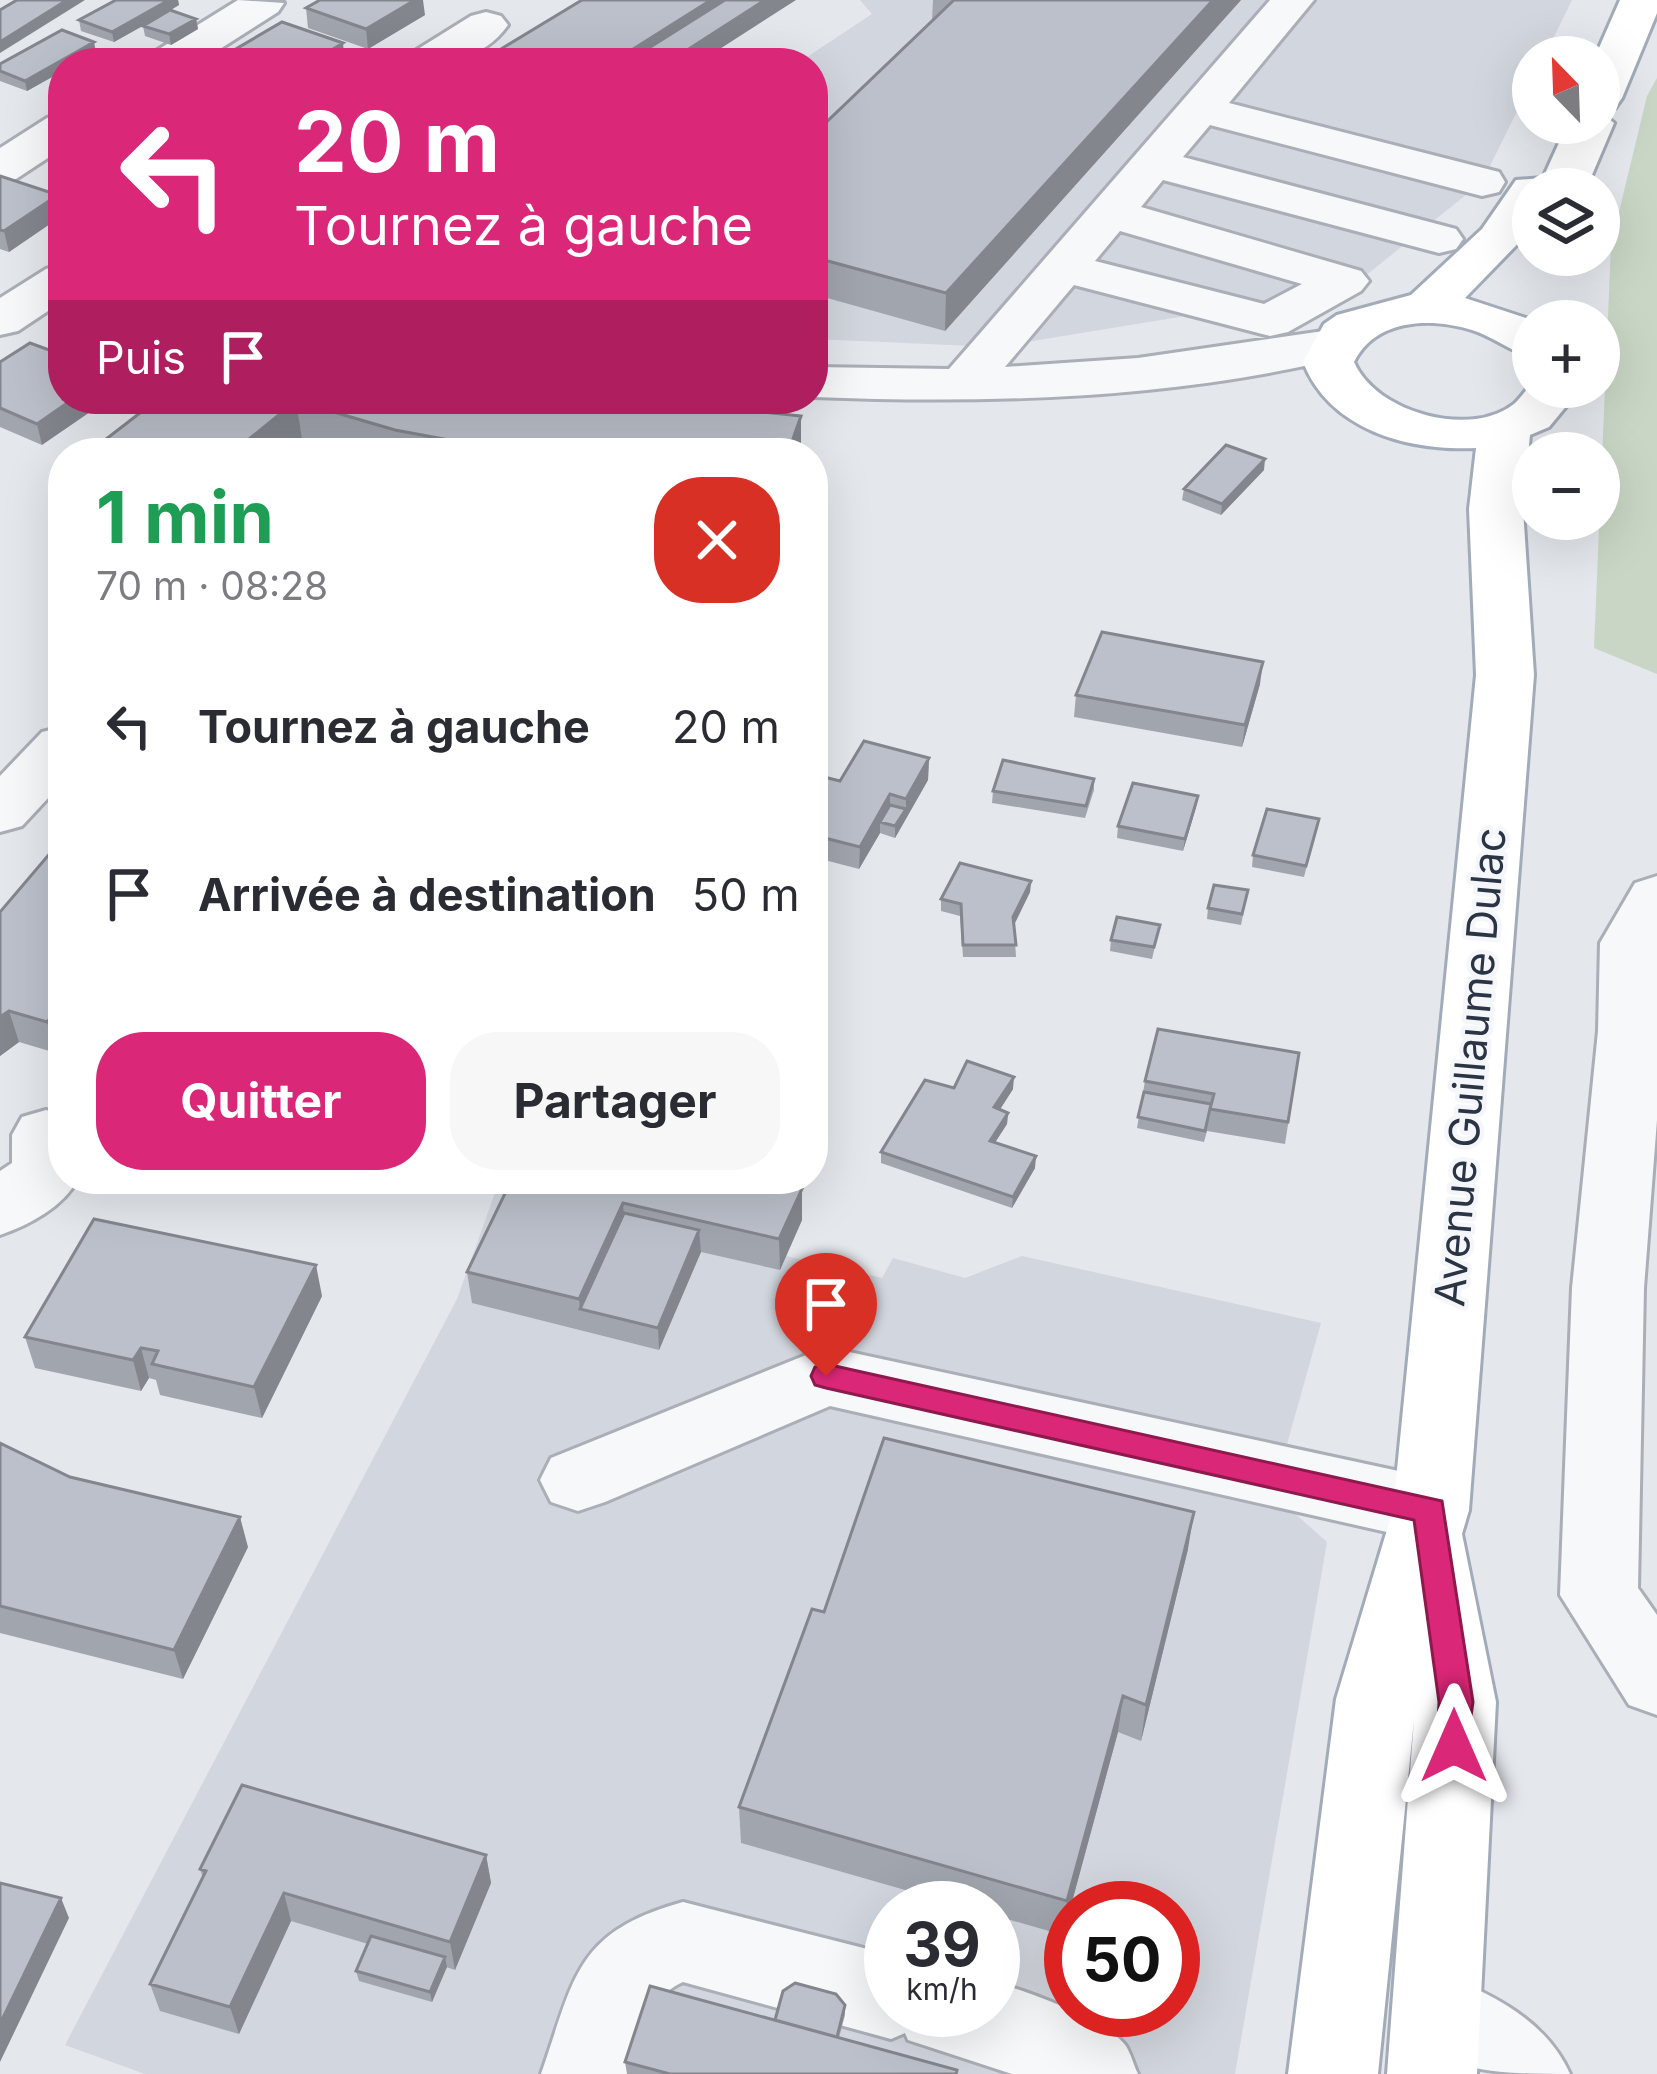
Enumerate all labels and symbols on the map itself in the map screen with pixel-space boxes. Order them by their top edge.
north arrow [1512,36,1620,144]
street label: Avenue Guillaume Dulac [1423,825,1516,1308]
pin [775,1253,877,1376]
position arrow [1391,1683,1517,1809]
speed limit sign: 50 [1044,1881,1200,2037]

